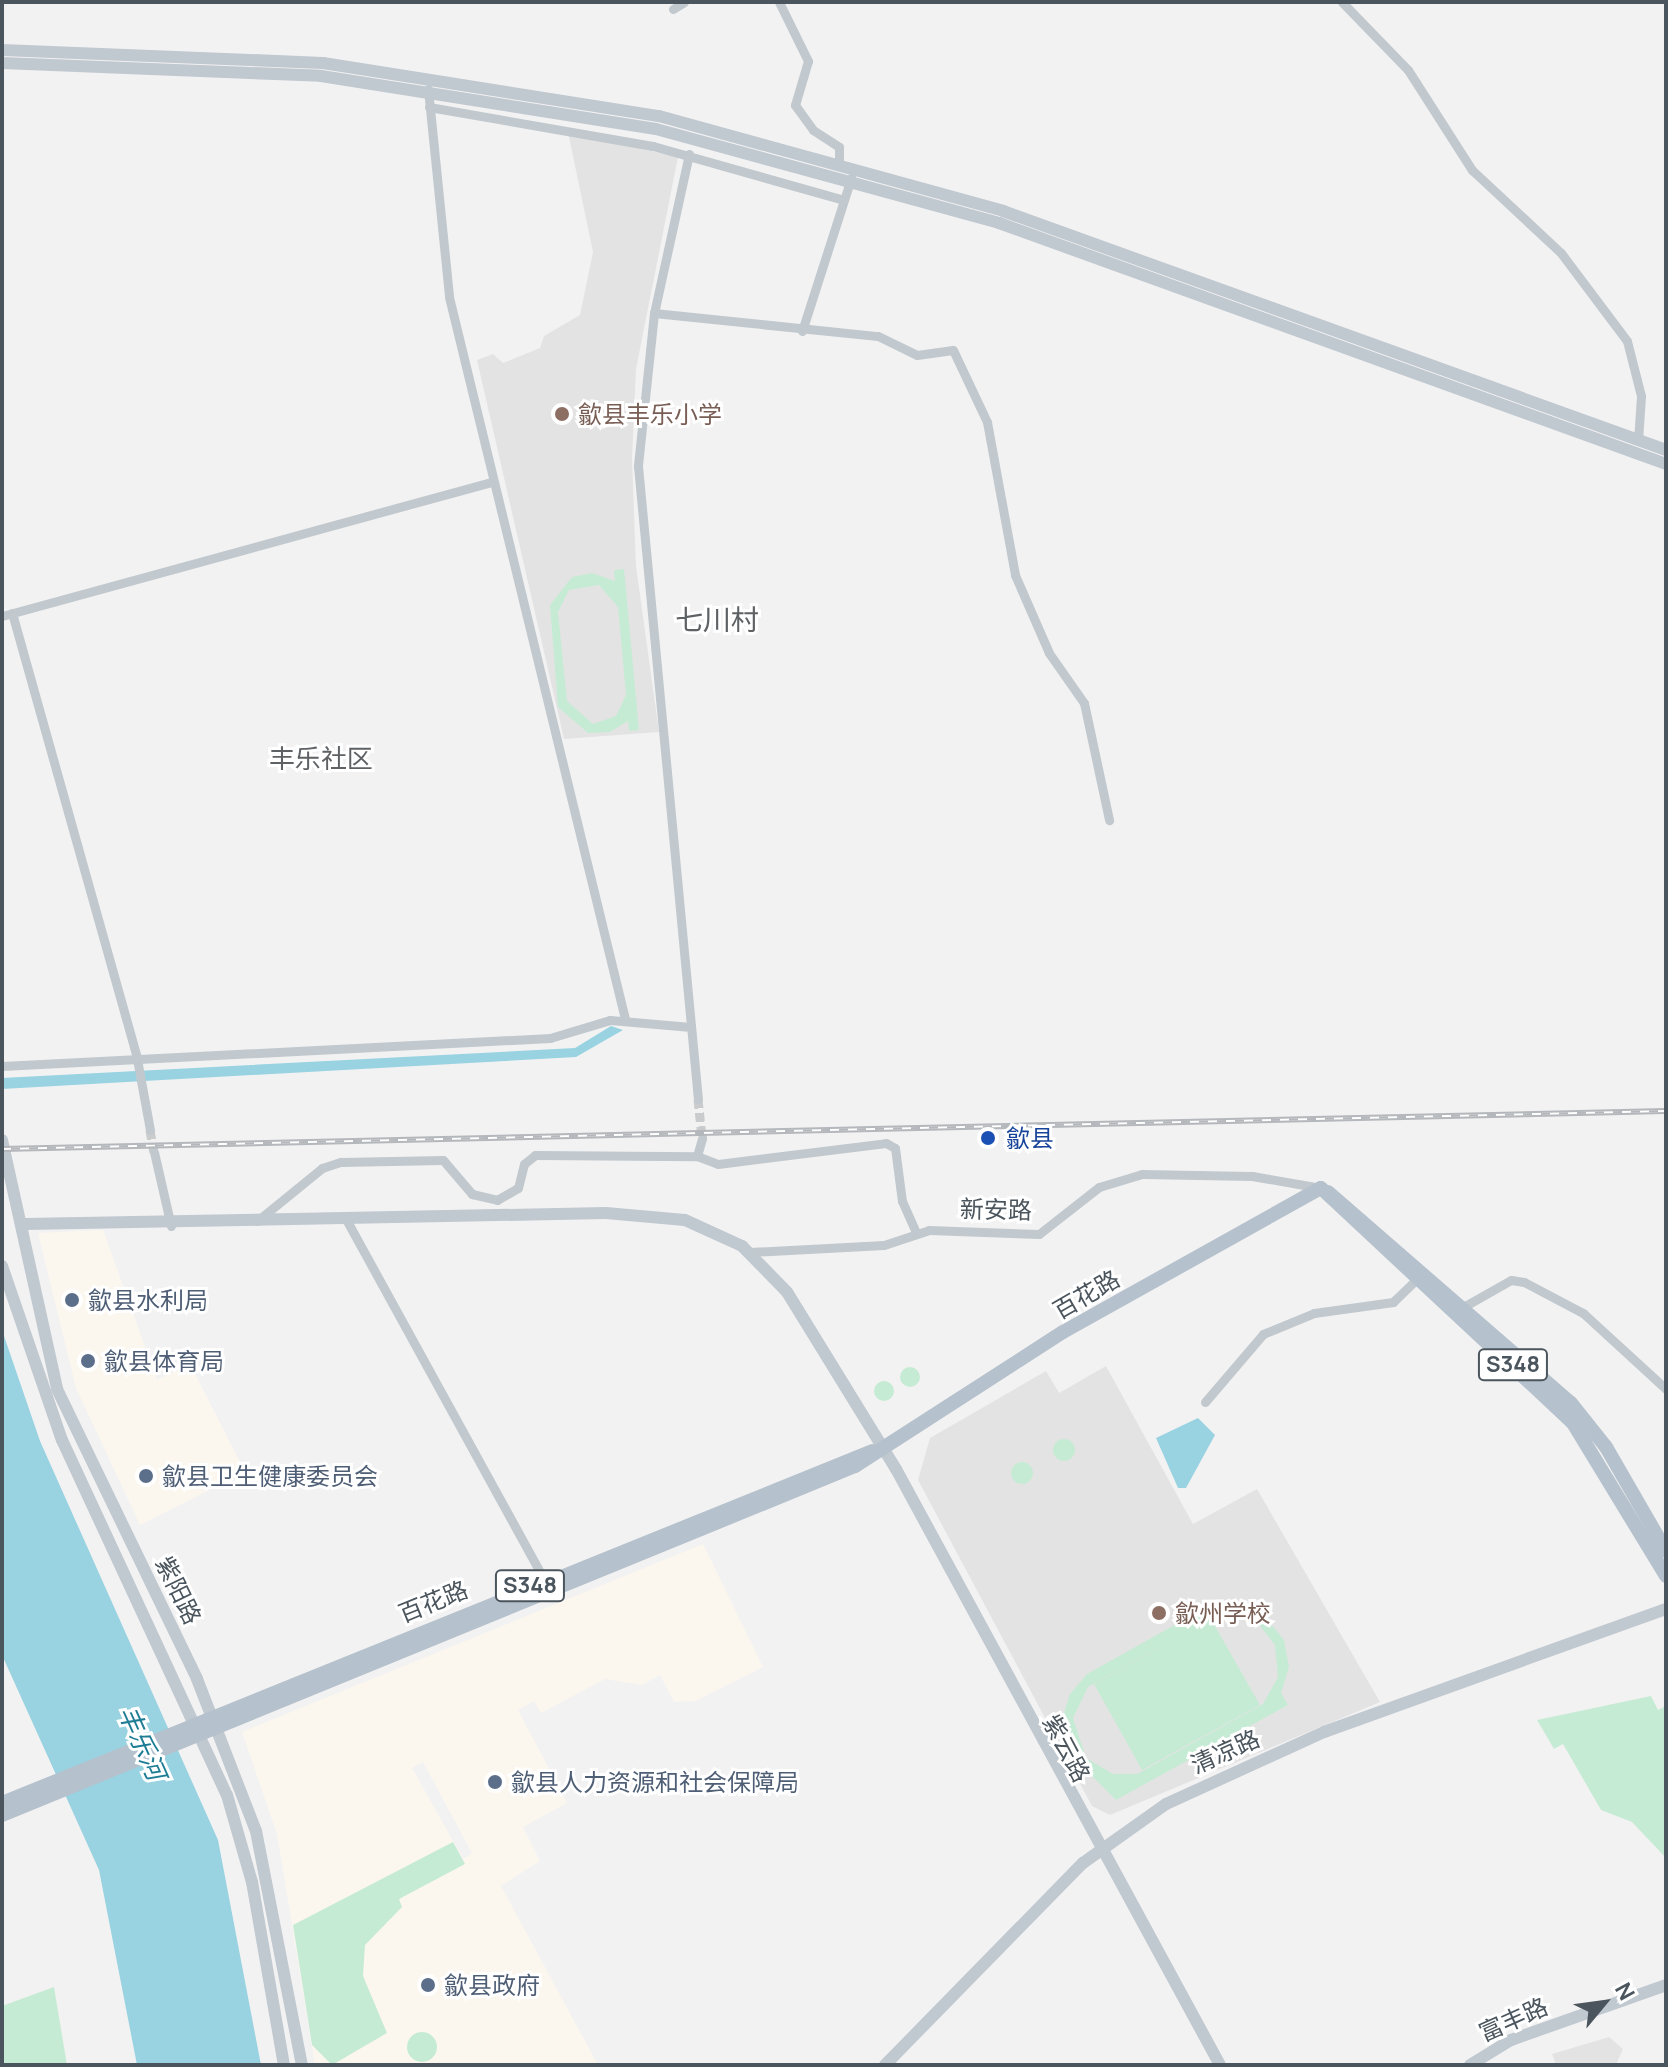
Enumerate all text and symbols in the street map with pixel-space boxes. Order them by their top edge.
place label: 歙县丰乐小学 [578,400,722,428]
marker: 歙县丰乐小学 [553,405,571,423]
district label: 七川村 [675,602,759,636]
district label: 丰乐社区 [269,743,373,775]
place label: 歙县 [1006,1124,1054,1152]
marker: 歙县 [977,1127,999,1149]
street label: 新安路 [960,1194,1032,1224]
street label: 百花路 [1048,1264,1124,1324]
place label: 歙县水利局 [88,1286,208,1314]
marker: 歙县水利局 [63,1291,81,1309]
place label: 歙县体育局 [104,1347,224,1375]
road number: S348 [1477,1347,1549,1383]
marker: 歙县体育局 [79,1352,97,1370]
place label: 歙县卫生健康委员会 [162,1462,378,1490]
marker: 歙县卫生健康委员会 [137,1467,155,1485]
street label: 紫阳路 [150,1551,208,1629]
road number: S348 [494,1568,566,1604]
street label: 百花路 [394,1574,472,1628]
place label: 歙州学校 [1175,1599,1271,1627]
marker: 歙州学校 [1150,1604,1168,1622]
water label: 丰乐河 [112,1701,172,1785]
street label: 紫云路 [1037,1709,1097,1787]
street label: 清凉路 [1186,1723,1264,1779]
place label: 歙县人力资源和社会保障局 [511,1768,799,1796]
marker: 歙县人力资源和社会保障局 [486,1773,504,1791]
north arrow [1564,1963,1644,2043]
place label: 歙县政府 [444,1971,540,1999]
marker: 歙县政府 [419,1976,437,1994]
text: N [1608,1977,1642,2006]
street label: 富丰路 [1474,1991,1552,2047]

